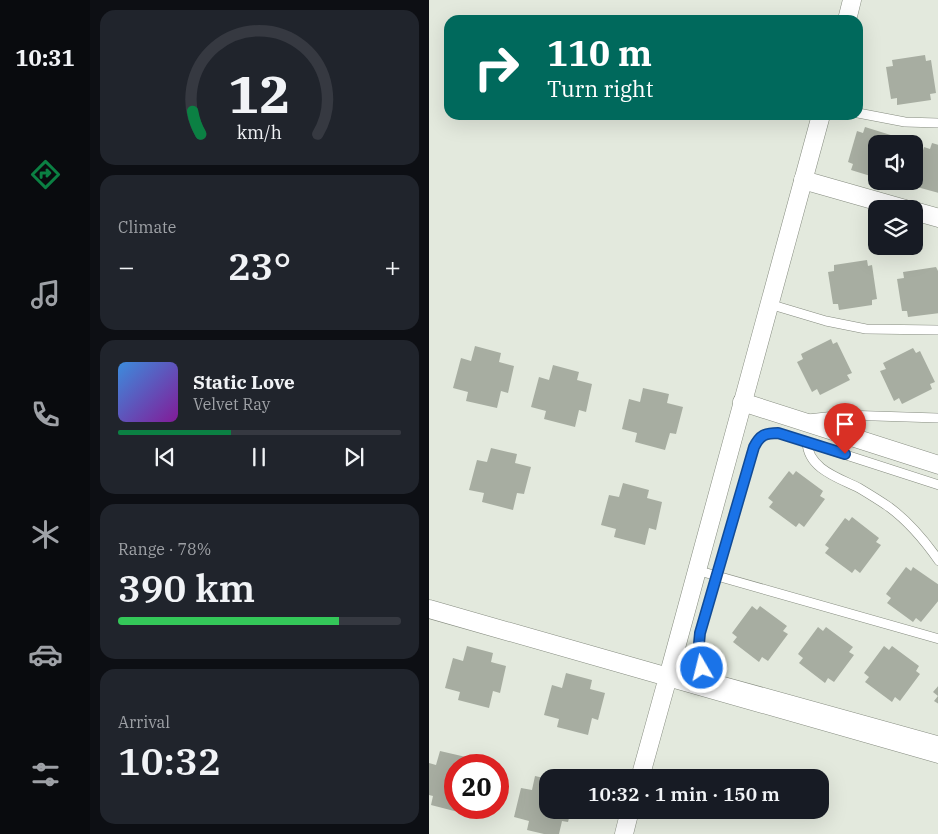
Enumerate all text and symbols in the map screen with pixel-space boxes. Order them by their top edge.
text: 110 m [547,30,652,76]
icon: right [464,35,529,100]
text: 10:31 [15,43,75,72]
text: 12 [228,60,291,127]
text: Turn right [547,74,654,103]
text: km/h [237,121,282,144]
map controls [868,135,923,255]
button: sound [868,135,923,190]
icon: directions [28,157,63,192]
button: layers [868,200,923,255]
text: Climate [118,217,176,237]
text: 23° [228,241,291,290]
text: − [118,248,135,285]
text: + [384,248,401,285]
icon: music [28,277,63,312]
text: Static Love [193,370,295,394]
text: Velvet Ray [193,394,270,414]
icon: phone [28,397,63,432]
pin [824,403,866,454]
icon: arrive [831,410,859,438]
icon: previous [151,443,179,471]
icon: pause [245,443,273,471]
icon: next [340,443,368,471]
icon: climate [28,517,63,552]
text: Range · 78% [118,539,211,559]
text: 390 km [118,563,255,612]
icon: car [28,637,63,672]
position arrow [675,641,727,693]
text: Arrival [118,712,170,732]
text: 10:32 [118,736,221,785]
speed limit sign: 20 [444,754,509,819]
icon: filters [28,757,63,792]
text: 10:32 · 1 min · 150 m [588,782,780,806]

